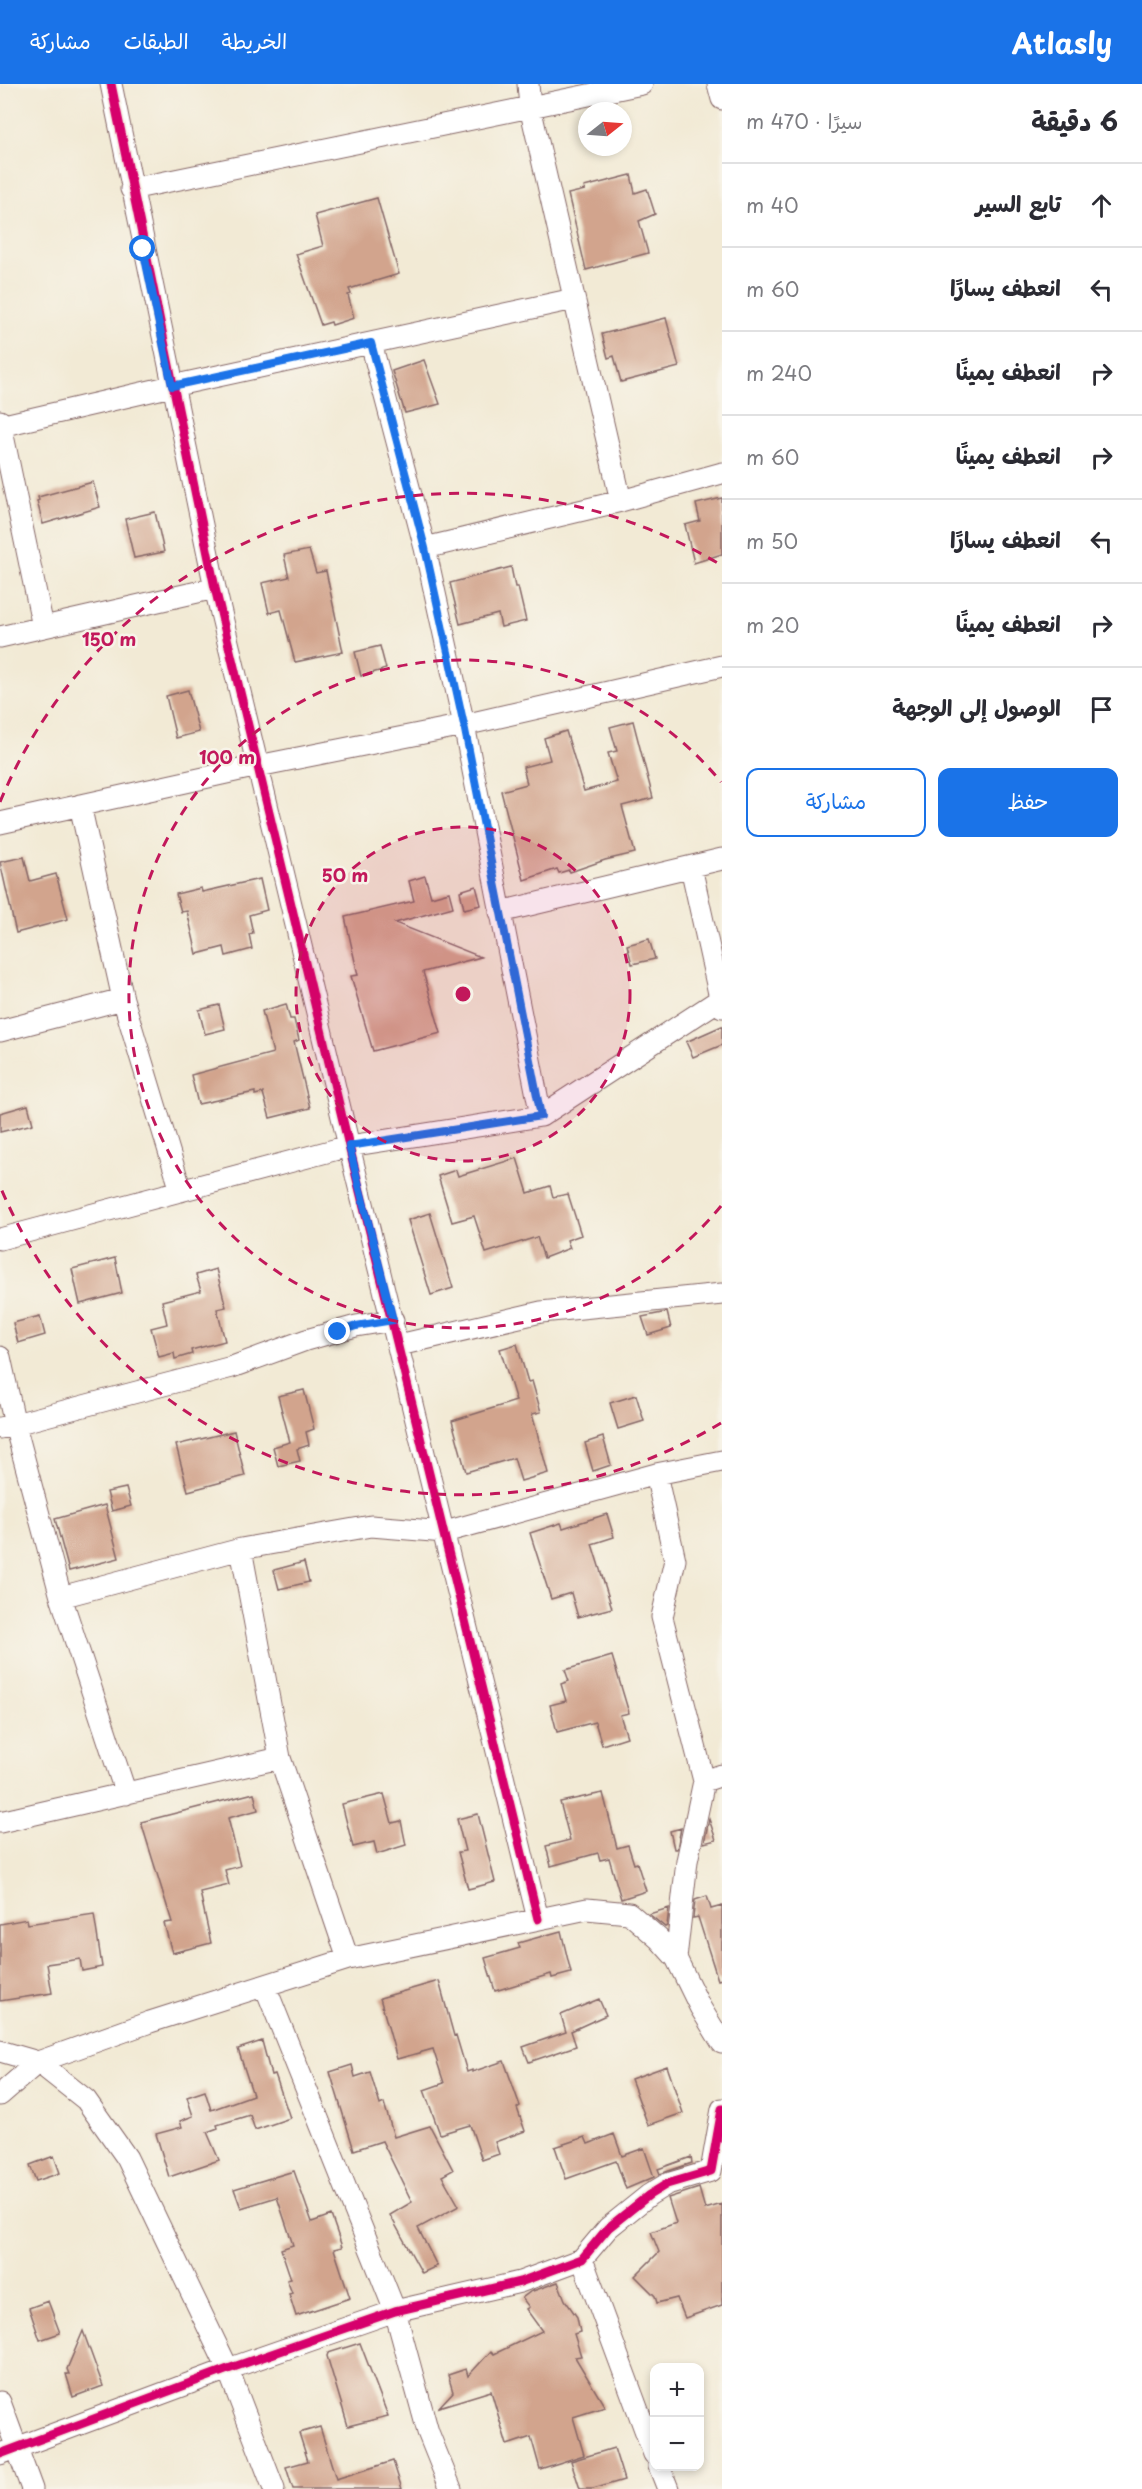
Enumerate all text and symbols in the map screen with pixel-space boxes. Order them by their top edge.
text: Atlasly [1012,21,1112,64]
text: مشاركة [30,24,91,56]
text: الطبقات [124,24,189,56]
text: الخريطة [222,24,287,56]
text: 6 دقيقة [1031,101,1118,140]
north arrow [578,102,632,156]
text: سيرًا · 470 m [746,106,862,136]
text: تابع السير [976,186,1061,219]
icon: ahead [1085,189,1118,222]
text: 40 m [746,190,799,220]
route start [129,235,155,261]
text: انعطف يسارًا [950,270,1061,303]
icon: left [1085,273,1118,306]
text: 60 m [746,274,799,304]
text: انعطف يمينًا [956,354,1061,387]
icon: right [1085,357,1118,390]
text: 240 m [746,358,812,388]
text: انعطف يمينًا [956,438,1061,471]
icon: right [1085,441,1118,474]
text: 60 m [746,442,799,472]
text: انعطف يسارًا [950,522,1061,555]
icon: left [1085,525,1118,558]
text: 50 m [746,526,798,556]
text: انعطف يمينًا [956,606,1061,639]
icon: right [1085,609,1118,642]
text: 20 m [746,610,799,640]
text: 150 m [82,625,136,652]
text: الوصول إلى الوجهة [892,690,1061,723]
icon: arrive [1085,693,1118,726]
text: 100 m [199,743,255,770]
button: مشاركة [746,768,926,837]
button: حفظ [938,768,1118,837]
text: 50 m [322,861,368,888]
centre of rings [453,984,473,1004]
route end [324,1318,350,1344]
map controls [650,2363,704,2471]
button: + [650,2363,704,2417]
button: − [650,2417,704,2471]

